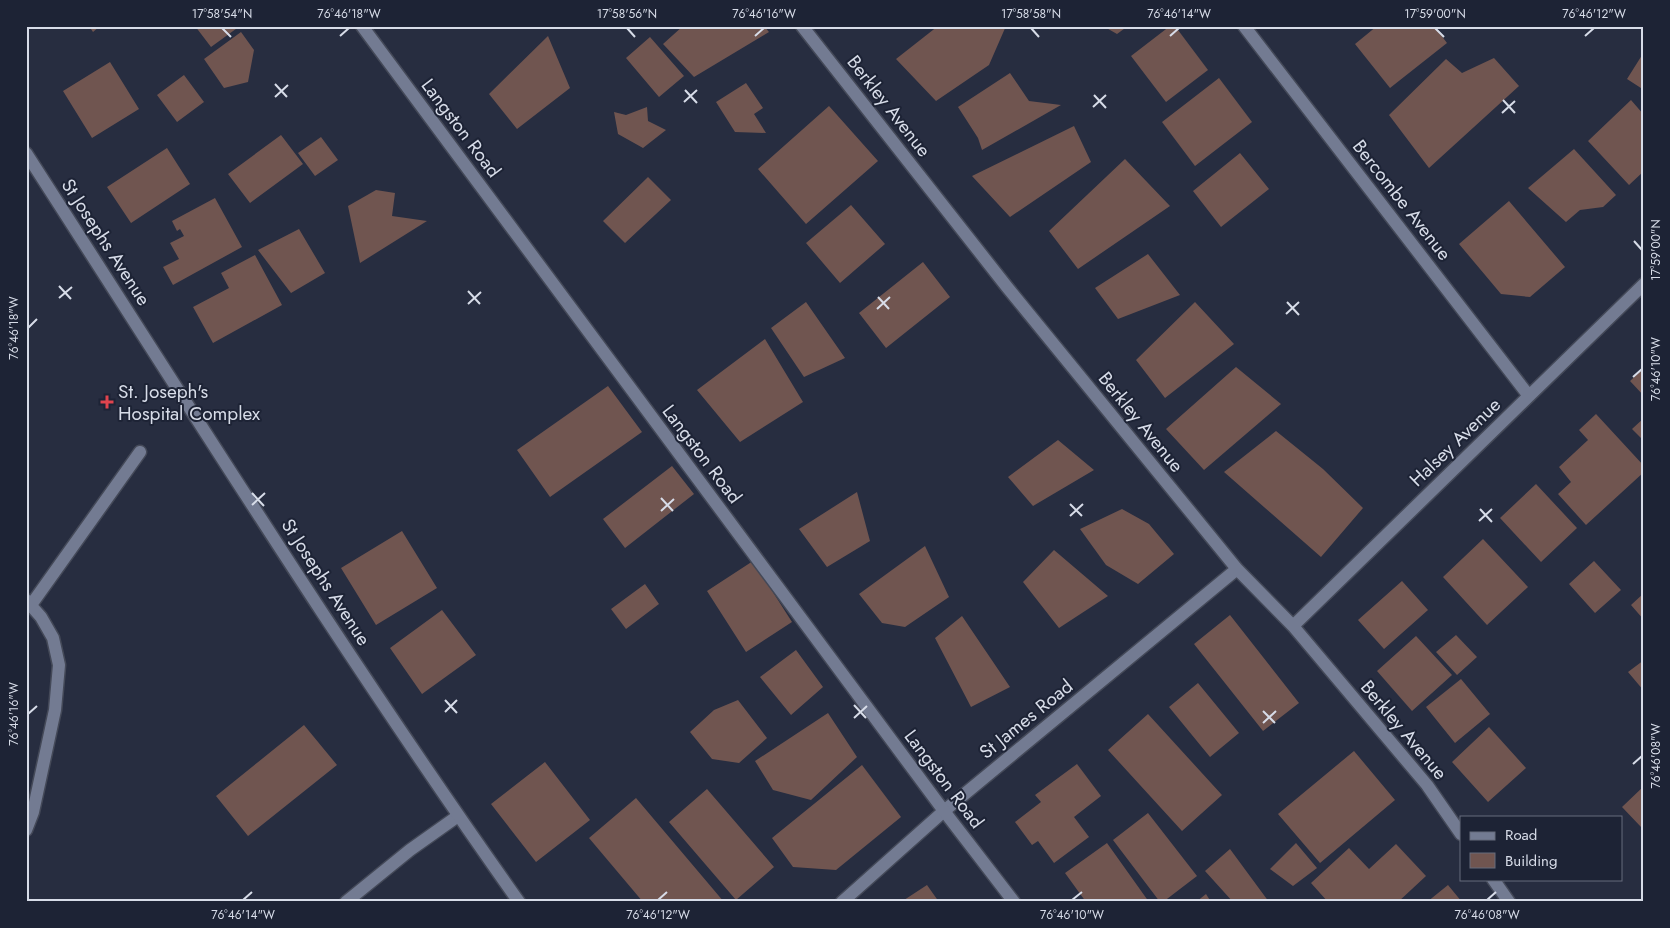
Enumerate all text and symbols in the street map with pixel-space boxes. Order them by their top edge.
text: 17°58'54"N [192,5,252,23]
text: 76°46'18"W [317,5,381,23]
text: 17°58'56"N [597,5,657,23]
text: 76°46'16"W [732,5,796,23]
text: 17°58'58"N [1001,5,1061,23]
text: 76°46'14"W [1147,5,1211,23]
text: 17°59'00"N [1404,5,1466,23]
text: 76°46'12"W [1562,5,1626,23]
street label: Berkley Avenue [841,49,937,163]
street label: Langston Road [415,73,507,183]
street label: Bercombe Avenue [1346,134,1458,266]
street label: St Josephs Avenue [55,173,157,311]
text: 17°59'00"N [1647,219,1665,281]
text: 76°46'18"W [5,296,23,360]
text: 76°46'10"W [1647,337,1665,401]
street label: Berkley Avenue [1092,366,1190,478]
place label: St. Joseph's Hospital Complex [118,378,260,427]
street label: Halsey Avenue [1403,391,1507,493]
marker: St. Joseph's Hospital Complex [100,395,114,409]
street label: Langston Road [656,399,748,509]
street label: St Josephs Avenue [275,513,377,651]
street label: St James Road [973,673,1079,765]
street label: Berkley Avenue [1354,674,1454,786]
text: 76°46'16"W [5,682,23,746]
text: 76°46'08"W [1647,723,1665,789]
street label: Langston Road [898,724,990,834]
legend [1460,816,1622,880]
text: Road [1505,824,1537,846]
text: Building [1505,850,1557,872]
text: 76°46'14"W [211,906,275,924]
text: 76°46'12"W [626,906,690,924]
text: 76°46'10"W [1040,906,1104,924]
text: 76°46'08"W [1454,906,1520,924]

